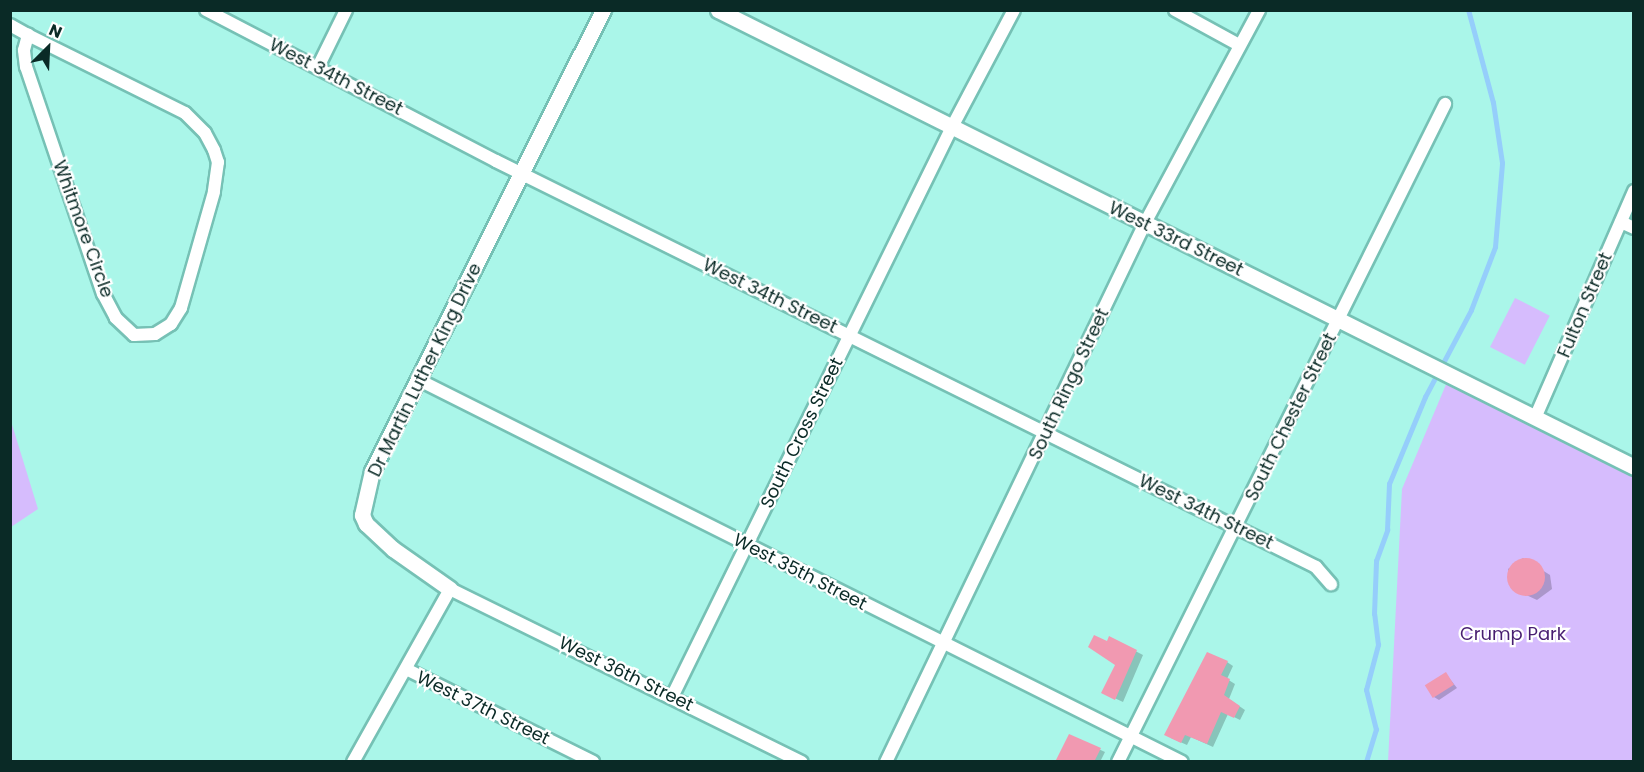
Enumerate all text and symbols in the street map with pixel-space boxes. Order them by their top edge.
north arrow [18,18,78,78]
text: N [45,18,66,44]
street label: West 34th Street [266,34,406,120]
street label: Whitmore Circle [48,157,118,301]
street label: West 33rd Street [1105,197,1247,281]
street label: Fulton Street [1553,249,1617,361]
street label: West 34th Street [699,254,841,338]
street label: Dr Martin Luther King Drive [364,260,486,480]
street label: South Ringo Street [1024,305,1114,463]
street label: South Chester Street [1241,329,1341,505]
street label: South Cross Street [756,354,848,512]
street label: West 34th Street [1135,470,1277,554]
street label: West 35th Street [730,529,870,615]
park label: Crump Park [1460,623,1566,645]
street label: West 36th Street [555,632,697,716]
street label: West 37th Street [413,666,553,750]

